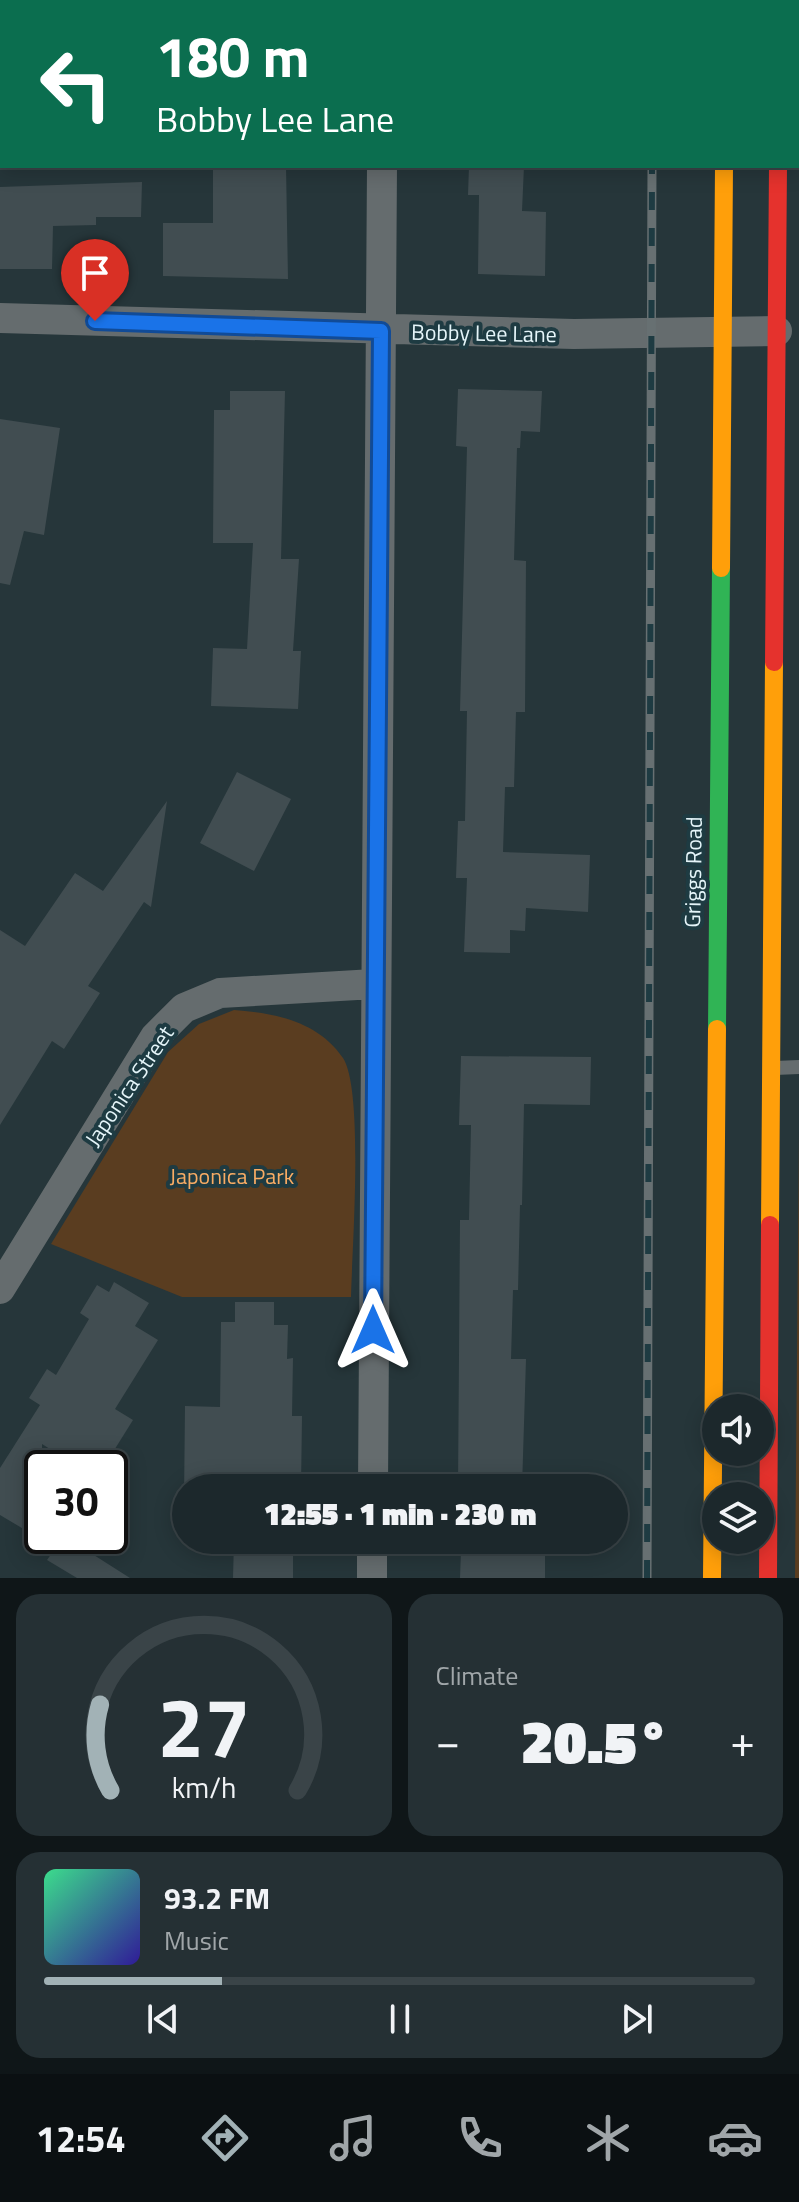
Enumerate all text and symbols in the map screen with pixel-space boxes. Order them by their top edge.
text: 180 m [156,14,309,99]
icon: left [24,32,128,136]
text: Bobby Lee Lane [156,91,394,146]
pin [61,239,129,321]
icon: arrive [73,251,117,295]
street label: Bobby Lee Lane [411,315,557,351]
street label: Griggs Road [675,816,711,928]
street label: Japonica Street [76,1018,182,1153]
park label: Japonica Park [170,1159,295,1193]
position arrow [331,1288,415,1372]
map controls [702,1394,774,1554]
button: sound [702,1394,774,1466]
speed limit sign: 30 [24,1450,128,1554]
button: layers [702,1482,774,1554]
text: 12:55 · 1 min · 230 m [264,1491,536,1537]
text: Climate [436,1656,518,1695]
text: 27 [157,1663,250,1789]
text: 20.5° [521,1695,670,1786]
text: − [436,1707,460,1774]
text: + [730,1707,755,1774]
text: km/h [171,1766,236,1809]
text: 93.2 FM [164,1875,270,1921]
text: Music [164,1921,229,1960]
icon: previous [141,1997,185,2041]
icon: pause [378,1997,422,2041]
icon: next [615,1997,659,2041]
icon: directions [197,2110,253,2166]
icon: music [325,2110,381,2166]
icon: phone [452,2110,508,2166]
icon: climate [580,2110,636,2166]
icon: car [707,2110,763,2166]
text: 12:54 [36,2111,126,2166]

